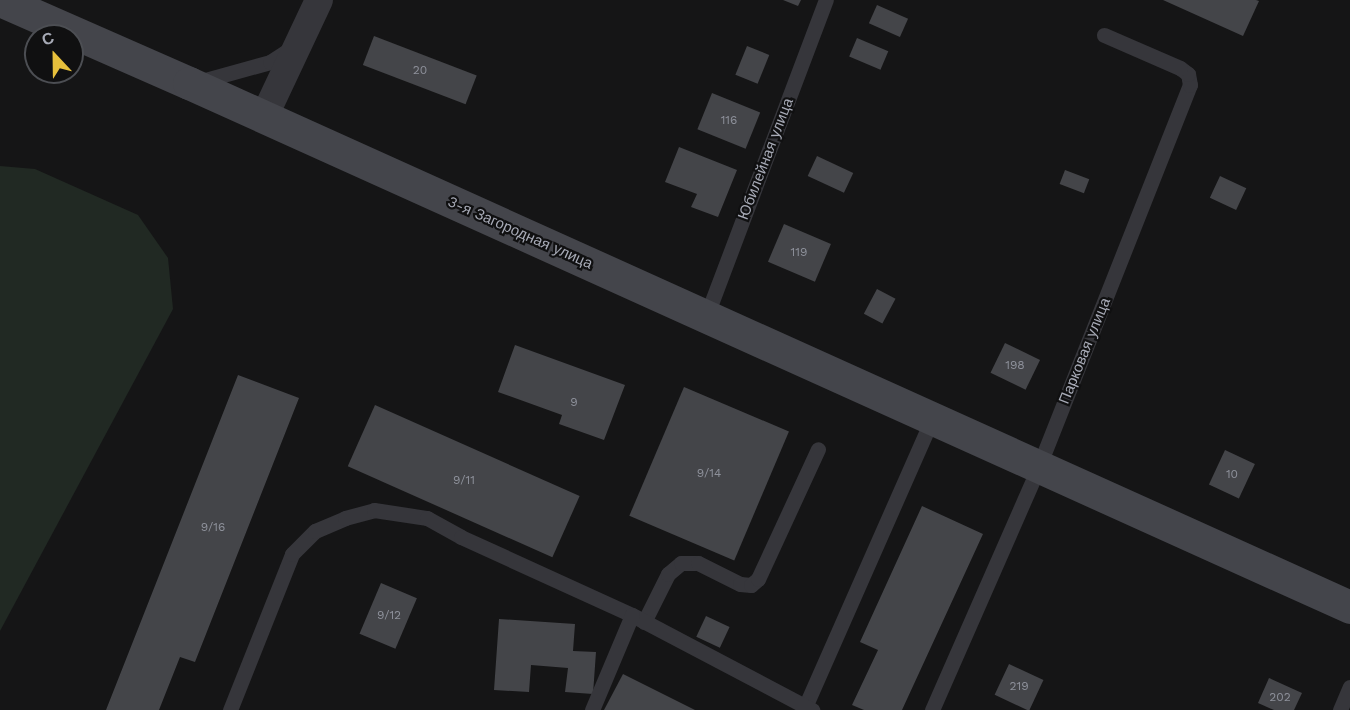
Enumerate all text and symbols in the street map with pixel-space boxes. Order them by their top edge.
north arrow [24,24,84,84]
text: С [39,28,57,50]
house number: 20 [413,64,427,78]
street label: Юбилейная улица [735,96,797,222]
house number: 116 [721,114,737,128]
street label: 3-я Загородная улица [445,193,595,273]
house number: 119 [791,246,807,260]
street label: Парковая улица [1055,295,1115,407]
house number: 198 [1005,359,1025,373]
house number: 9 [570,396,578,410]
house number: 9/14 [697,467,721,481]
house number: 10 [1226,468,1238,482]
house number: 9/11 [453,474,475,488]
house number: 9/16 [201,521,225,535]
house number: 9/12 [377,609,401,623]
house number: 219 [1009,680,1029,694]
house number: 202 [1269,691,1291,705]

